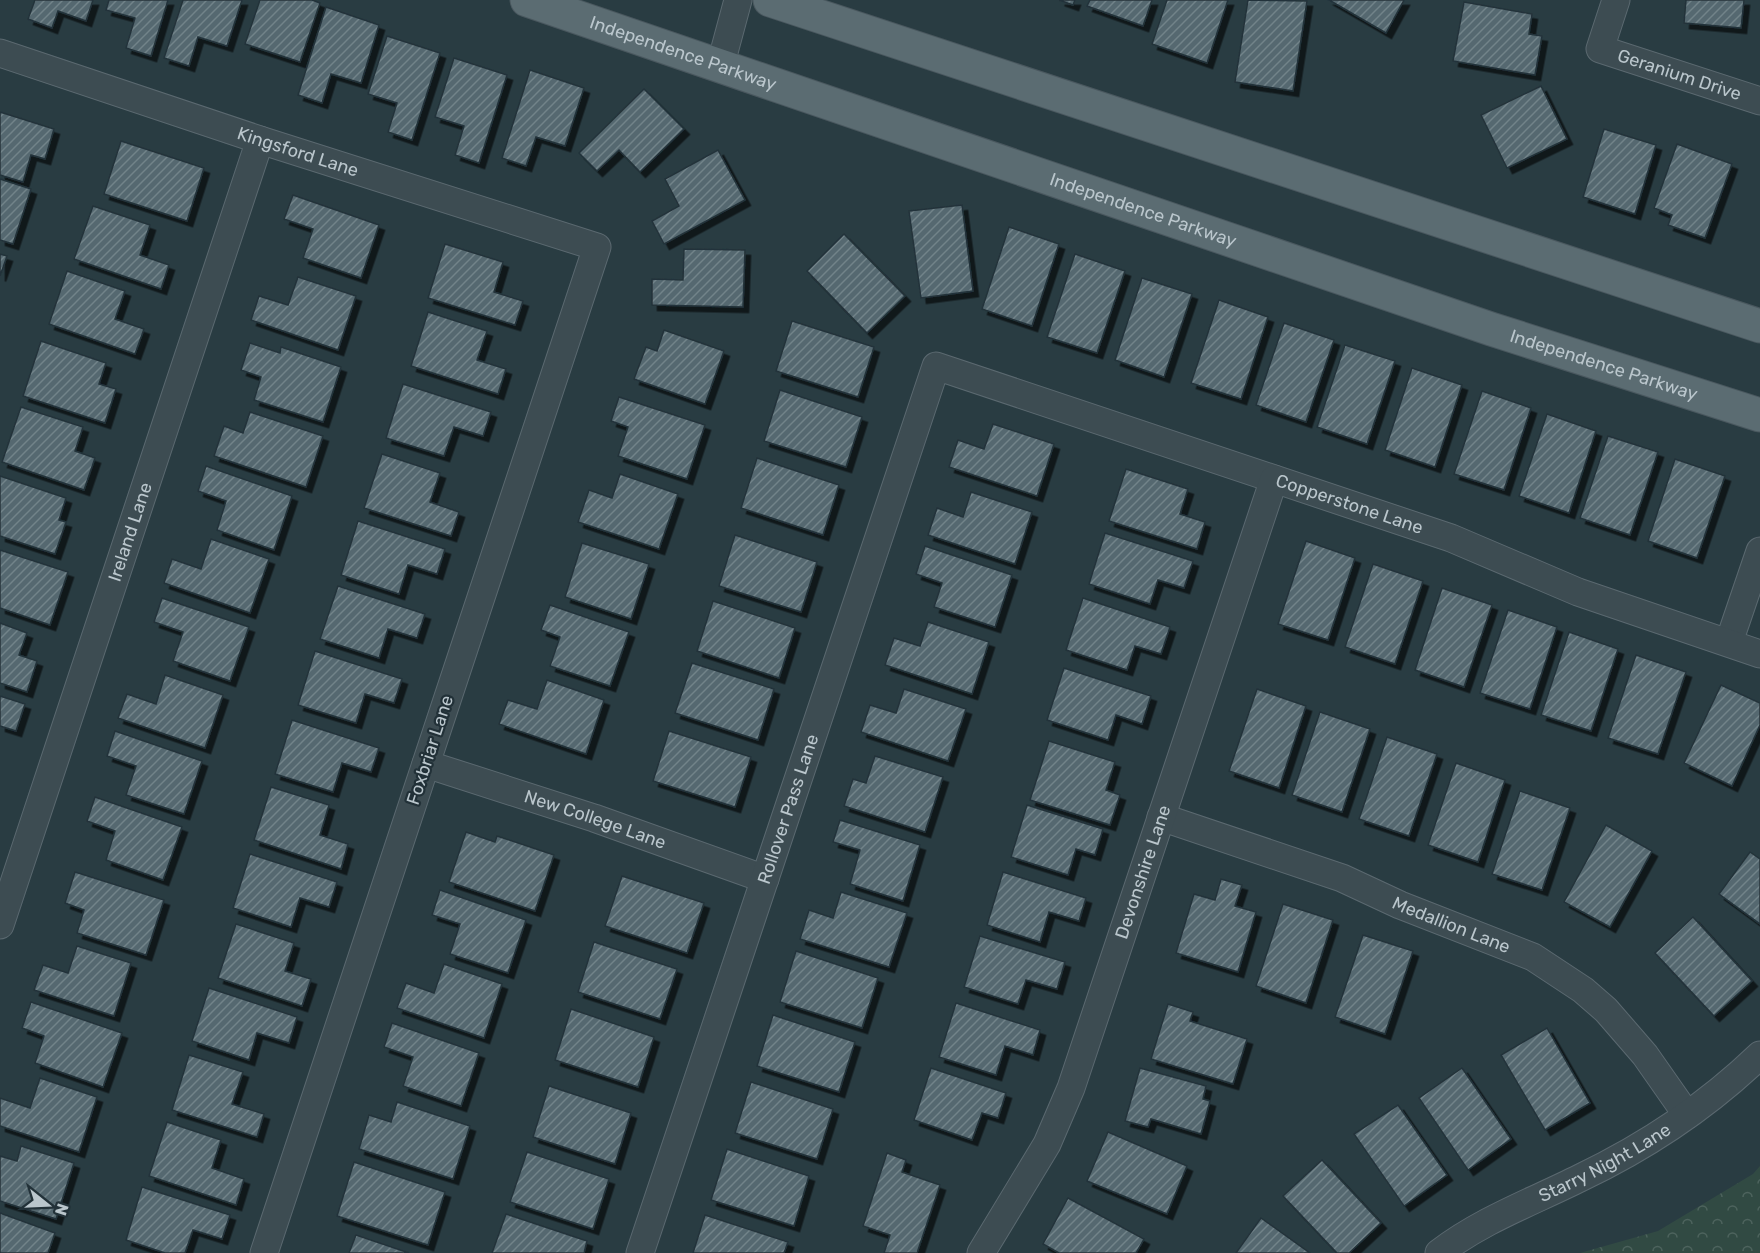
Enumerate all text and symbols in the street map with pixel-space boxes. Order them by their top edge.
street label: Independence Parkway [587,11,779,95]
street label: Geranium Drive [1615,44,1744,105]
street label: Kingsford Lane [235,122,361,182]
street label: Independence Parkway [1047,168,1239,252]
street label: Independence Parkway [1507,325,1700,405]
street label: Copperstone Lane [1273,469,1426,539]
street label: Ireland Lane [104,480,157,584]
street label: Foxbriar Lane [402,692,458,808]
street label: Rollover Pass Lane [753,731,823,887]
street label: New College Lane [521,785,669,854]
street label: Devonshire Lane [1110,802,1176,942]
street label: Medallion Lane [1389,892,1513,958]
street label: Starry Night Lane [1535,1118,1675,1207]
north arrow [18,1175,78,1235]
text: N [51,1201,73,1218]

